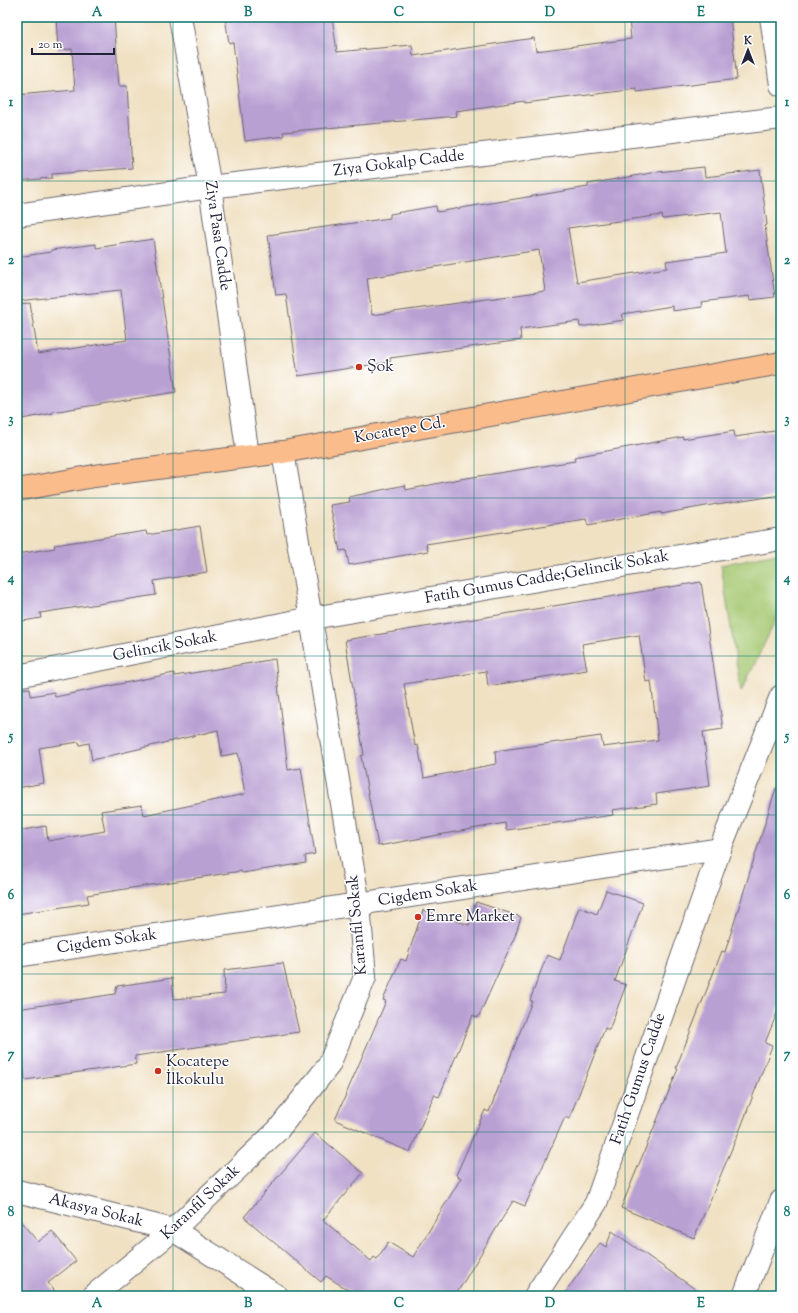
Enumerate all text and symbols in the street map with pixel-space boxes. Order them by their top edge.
text: A [92,4,103,22]
text: B [244,4,253,22]
text: C [394,4,404,22]
text: D [545,4,555,22]
text: E [697,4,705,22]
scale bar [32,30,114,56]
north arrow [728,30,768,70]
text: K [743,33,752,49]
text: 20 m [38,36,63,54]
text: 1 [9,94,14,112]
text: 1 [785,94,790,112]
street label: Ziya Gokalp Cadde [332,145,466,183]
street label: Ziya Pasa Cadde [198,180,236,292]
text: 2 [8,252,15,270]
text: 2 [784,252,791,270]
place label: Şok [367,356,394,379]
marker: Şok [354,362,364,372]
text: 3 [8,411,14,429]
text: 3 [784,411,790,429]
street label: Kocatepe Cd. [353,412,447,450]
street label: Fatih Gumus Cadde;Gelincik Sokak [423,545,671,611]
text: 4 [7,570,15,588]
text: 4 [783,570,791,588]
street label: Gelincik Sokak [111,626,219,668]
text: 5 [8,728,14,746]
text: 5 [784,728,790,746]
street label: Karanfil Sokak [342,873,374,976]
street label: Cigdem Sokak [376,875,480,913]
text: 6 [8,887,15,905]
text: 6 [784,887,791,905]
place label: Emre Market [426,906,515,929]
marker: Emre Market [413,912,423,922]
street label: Cigdem Sokak [55,924,159,960]
street label: Fatih Gumus Cadde [606,1010,672,1148]
text: 7 [8,1046,15,1064]
text: 7 [784,1046,791,1064]
place label: Kocatepe İlkokulu [166,1051,229,1092]
marker: Kocatepe İlkokulu [153,1066,163,1076]
street label: Karanfil Sokak [156,1160,246,1246]
street label: Akasya Sokak [46,1188,146,1234]
text: 8 [8,1204,15,1222]
text: 8 [784,1204,791,1222]
text: A [92,1295,103,1313]
text: B [244,1295,253,1313]
text: C [394,1295,404,1313]
text: D [545,1295,555,1313]
text: E [697,1295,705,1313]

